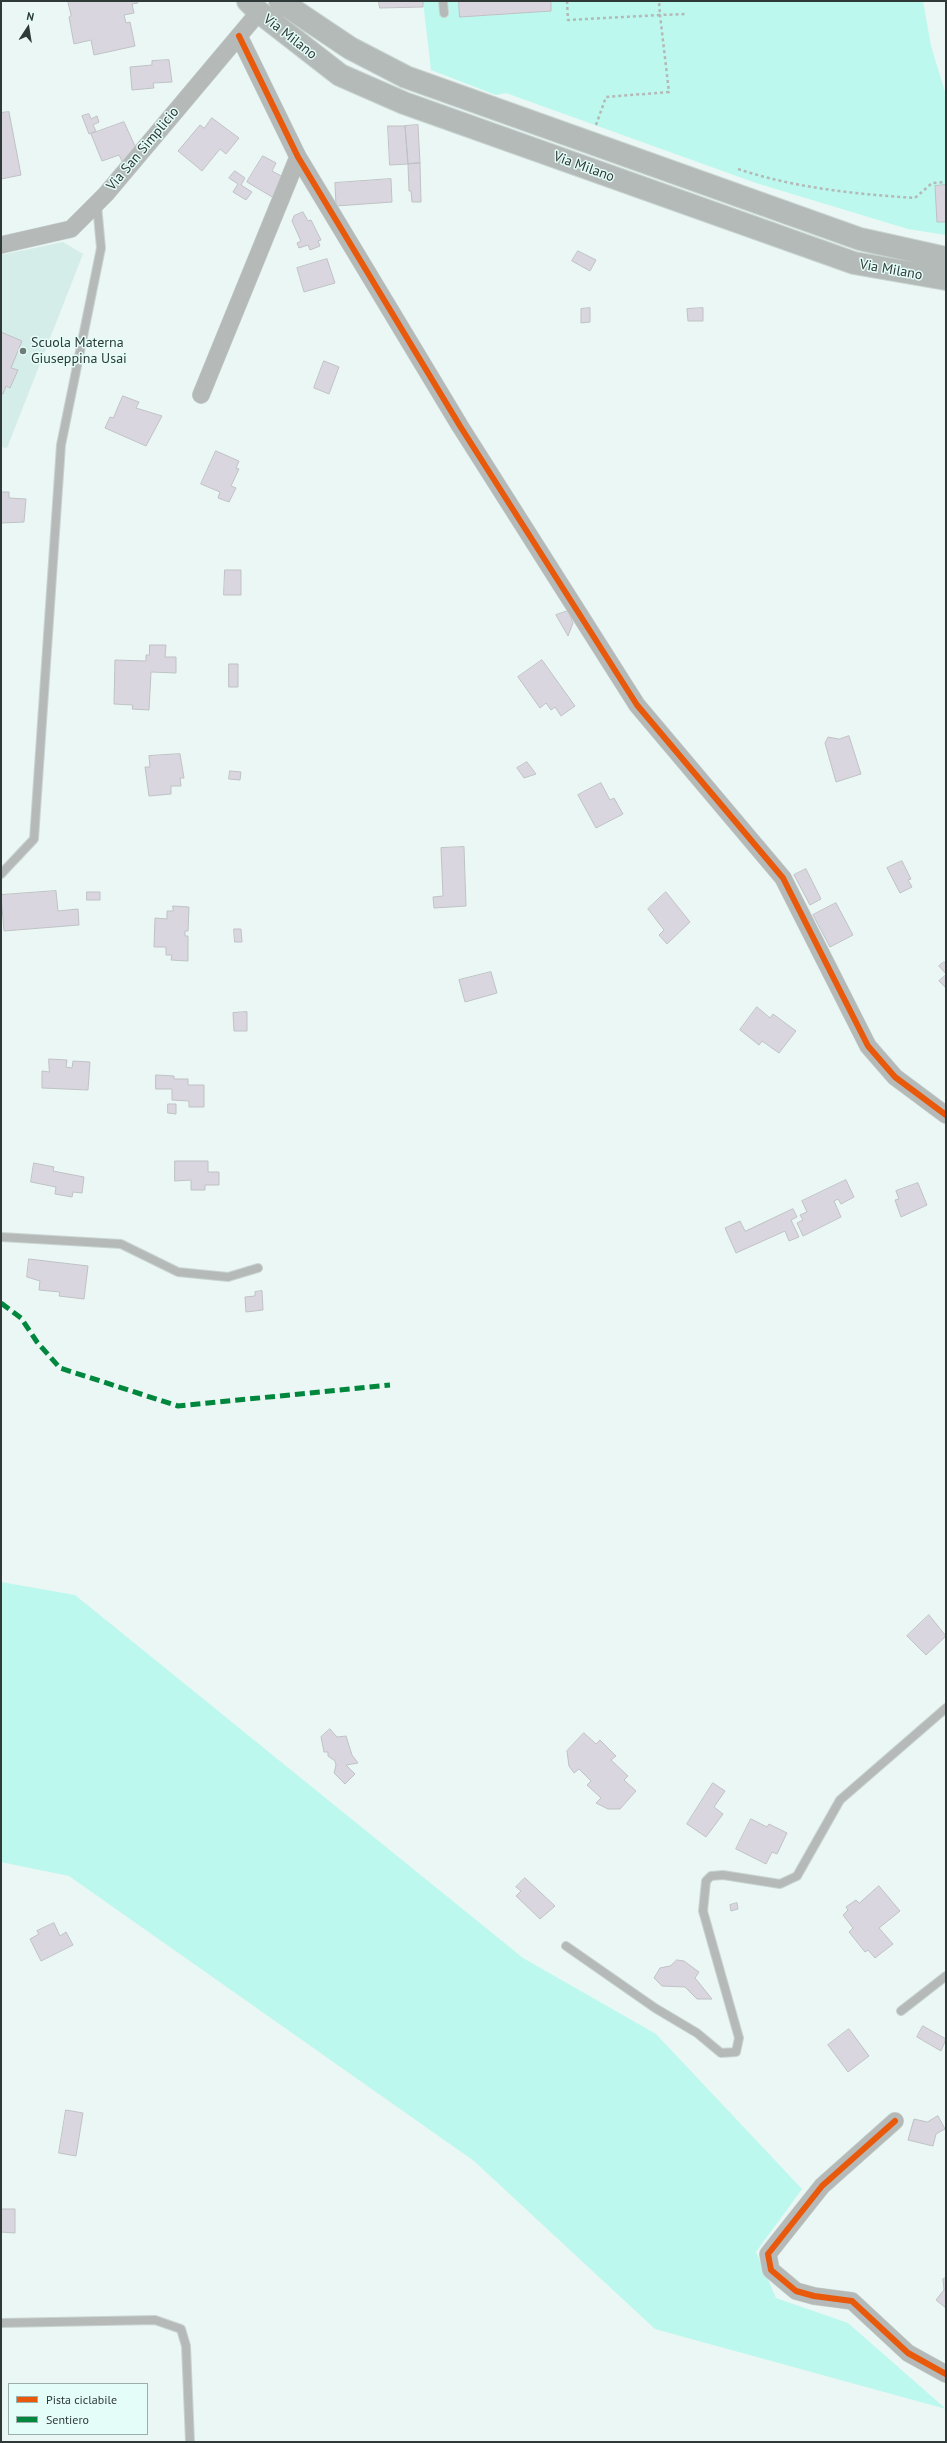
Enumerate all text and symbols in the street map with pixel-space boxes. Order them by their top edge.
north arrow [8,8,48,48]
text: N [25,9,35,24]
street label: Via Milano [260,11,320,63]
street label: Via San Simplicio [103,104,183,194]
street label: Via Milano [551,148,617,186]
street label: Via Milano [858,256,924,284]
place label: Scuola Materna Giuseppina Usai [31,335,127,368]
marker: Scuola Materna Giuseppina Usai [18,346,28,356]
legend [8,2383,148,2435]
text: Pista ciclabile [46,2392,117,2407]
text: Sentiero [46,2412,89,2427]

